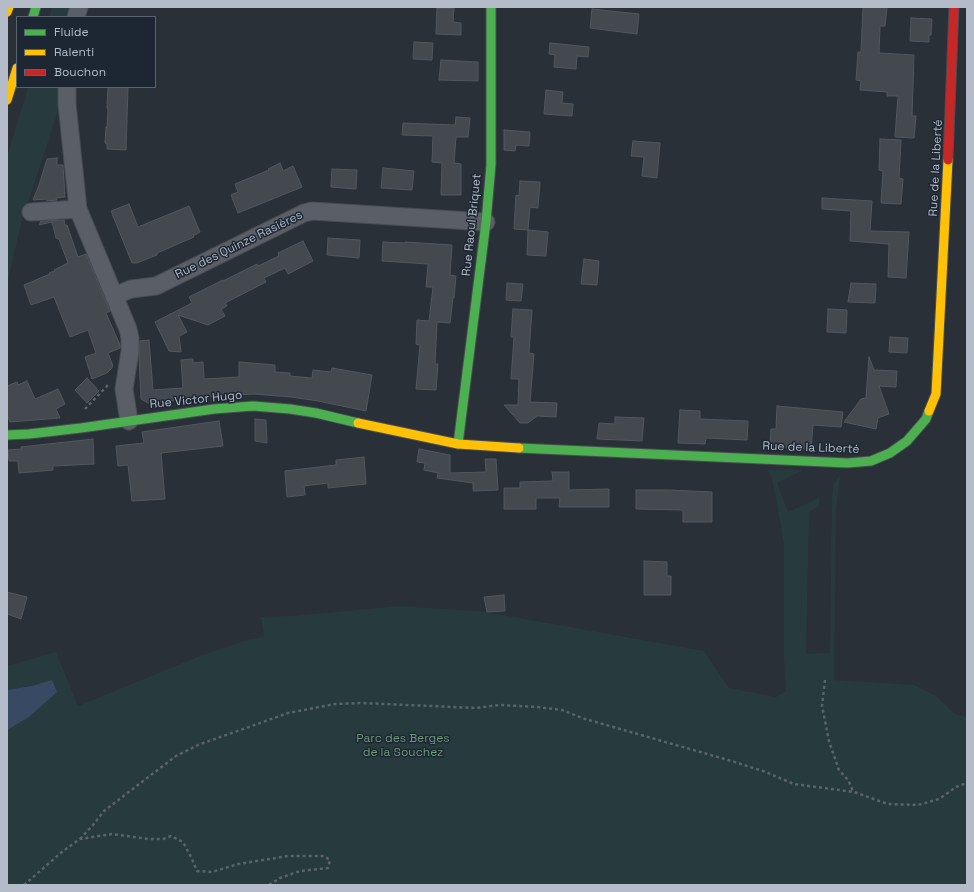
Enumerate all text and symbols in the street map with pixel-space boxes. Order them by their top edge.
legend [16,16,156,88]
text: Fluide [54,24,89,40]
text: Ralenti [54,44,94,60]
text: Bouchon [54,64,106,80]
street label: Rue de la Liberté [926,119,946,217]
street label: Rue Raoul Briquet [459,173,485,277]
street label: Rue des Quinze Rasières [173,208,305,282]
street label: Rue Victor Hugo [149,388,243,412]
street label: Rue de la Liberté [762,439,860,457]
park label: Parc des Berges de la Souchez [356,732,450,760]

